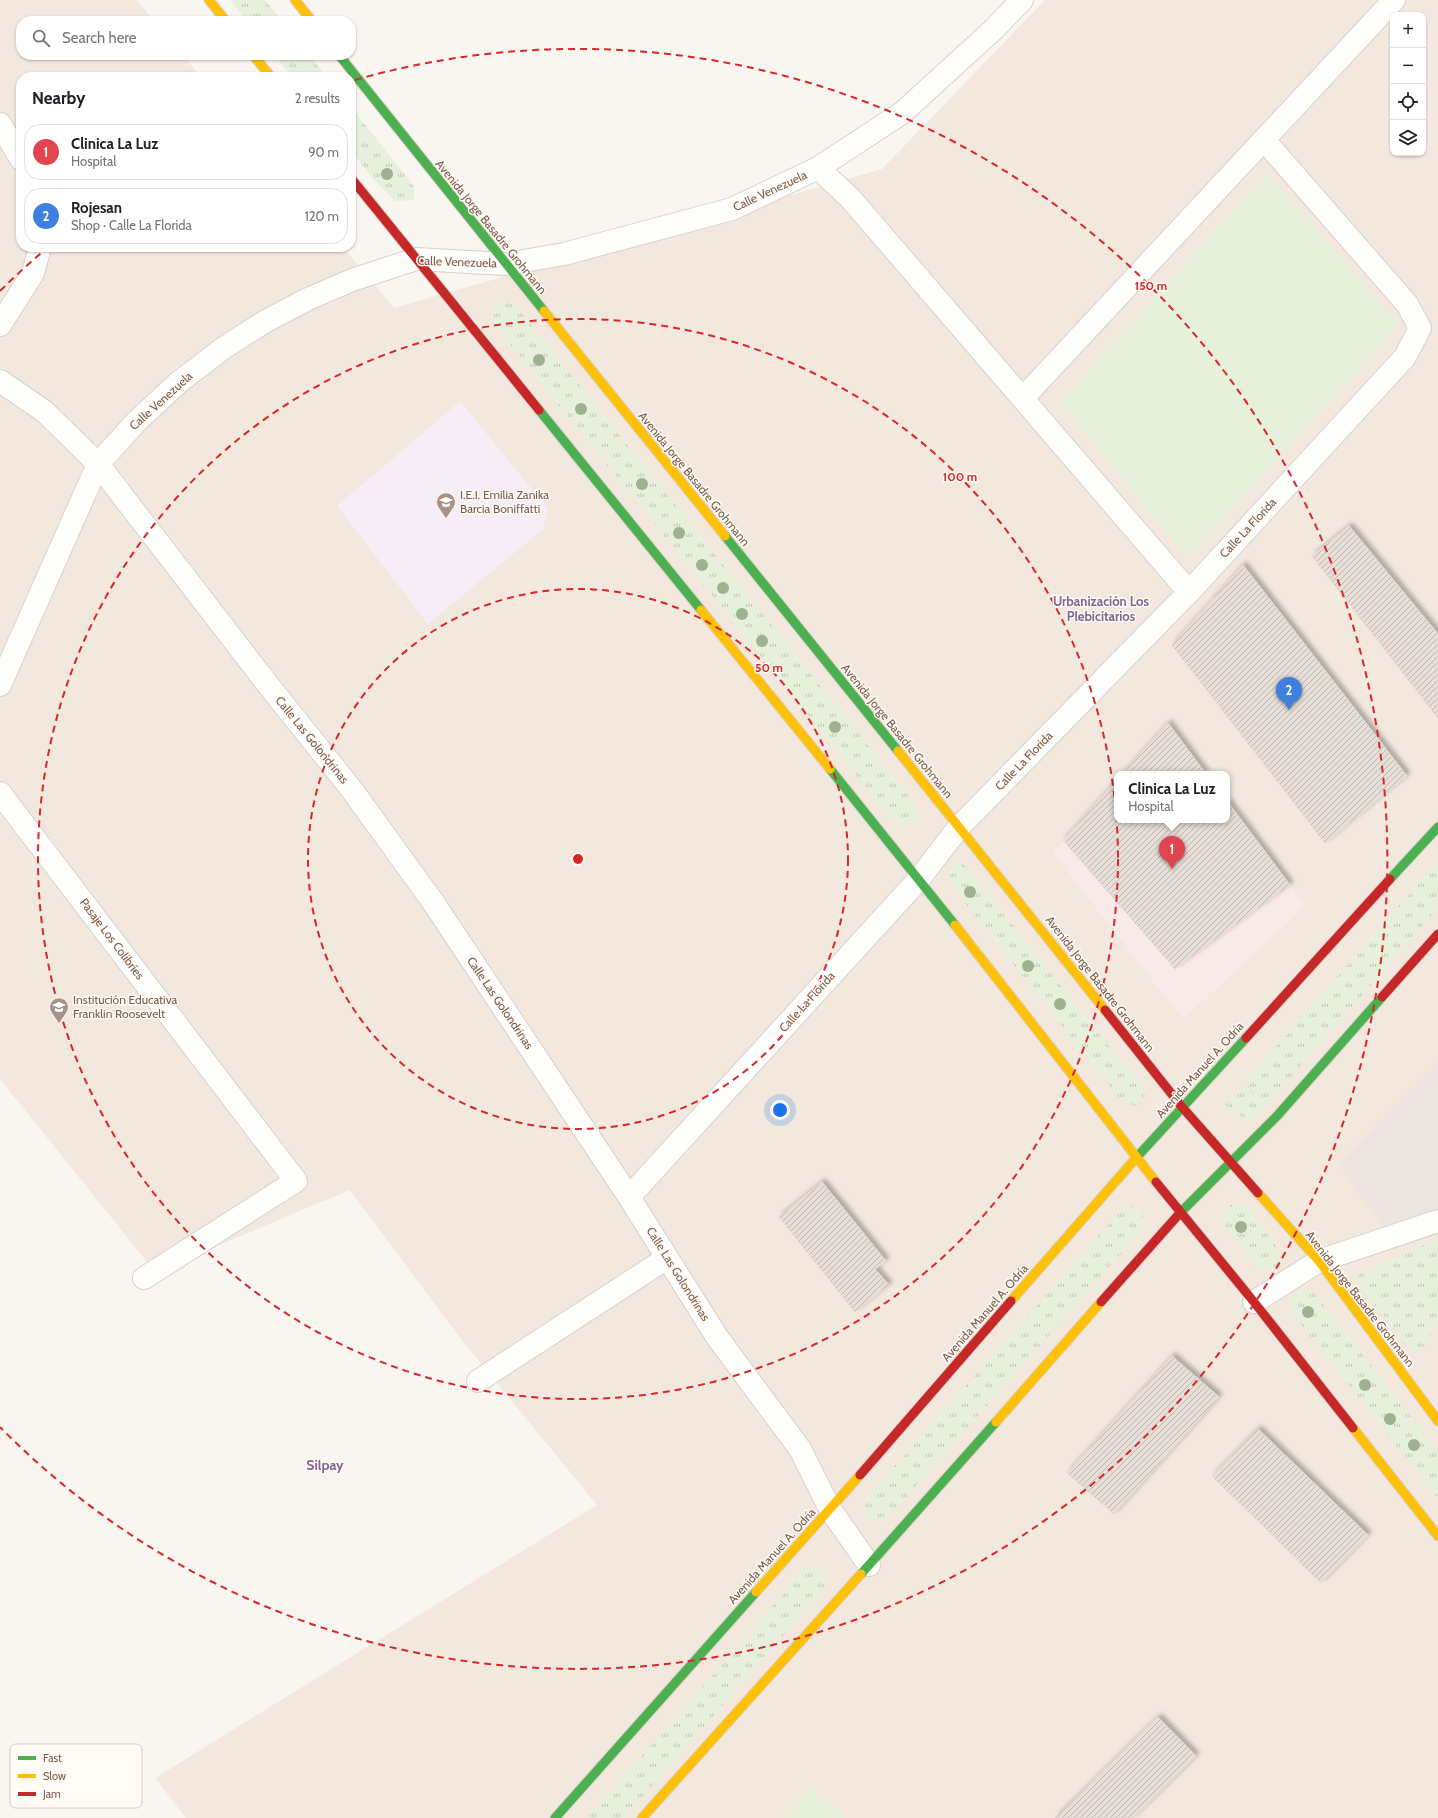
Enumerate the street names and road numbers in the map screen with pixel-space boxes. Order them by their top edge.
street label: Avenida Jorge Basadre Grohmann [433,156,550,297]
street label: Calle Venezuela [730,167,809,214]
street label: Calle Venezuela [417,253,497,270]
street label: Calle Venezuela [126,368,196,433]
street label: Avenida Jorge Basadre Grohmann [636,408,753,549]
street label: Calle La Florida [1216,494,1279,561]
street label: Avenida Jorge Basadre Grohmann [839,660,956,801]
street label: Calle Las Golondrinas [273,693,352,786]
street label: Calle La Florida [992,728,1056,793]
street label: Pasaje Los Colibríes [77,895,148,982]
street label: Avenida Jorge Basadre Grohmann [1043,913,1158,1055]
street label: Calle Las Golondrinas [464,954,537,1052]
street label: Calle La Florida [775,968,838,1035]
street label: Avenida Manuel A. Odría [1153,1018,1247,1121]
street label: Calle Las Golondrinas [643,1224,713,1324]
street label: Avenida Jorge Basadre Grohmann [1303,1228,1418,1370]
street label: Avenida Manuel A. Odría [938,1261,1031,1364]
street label: Avenida Manuel A. Odría [725,1504,819,1607]

